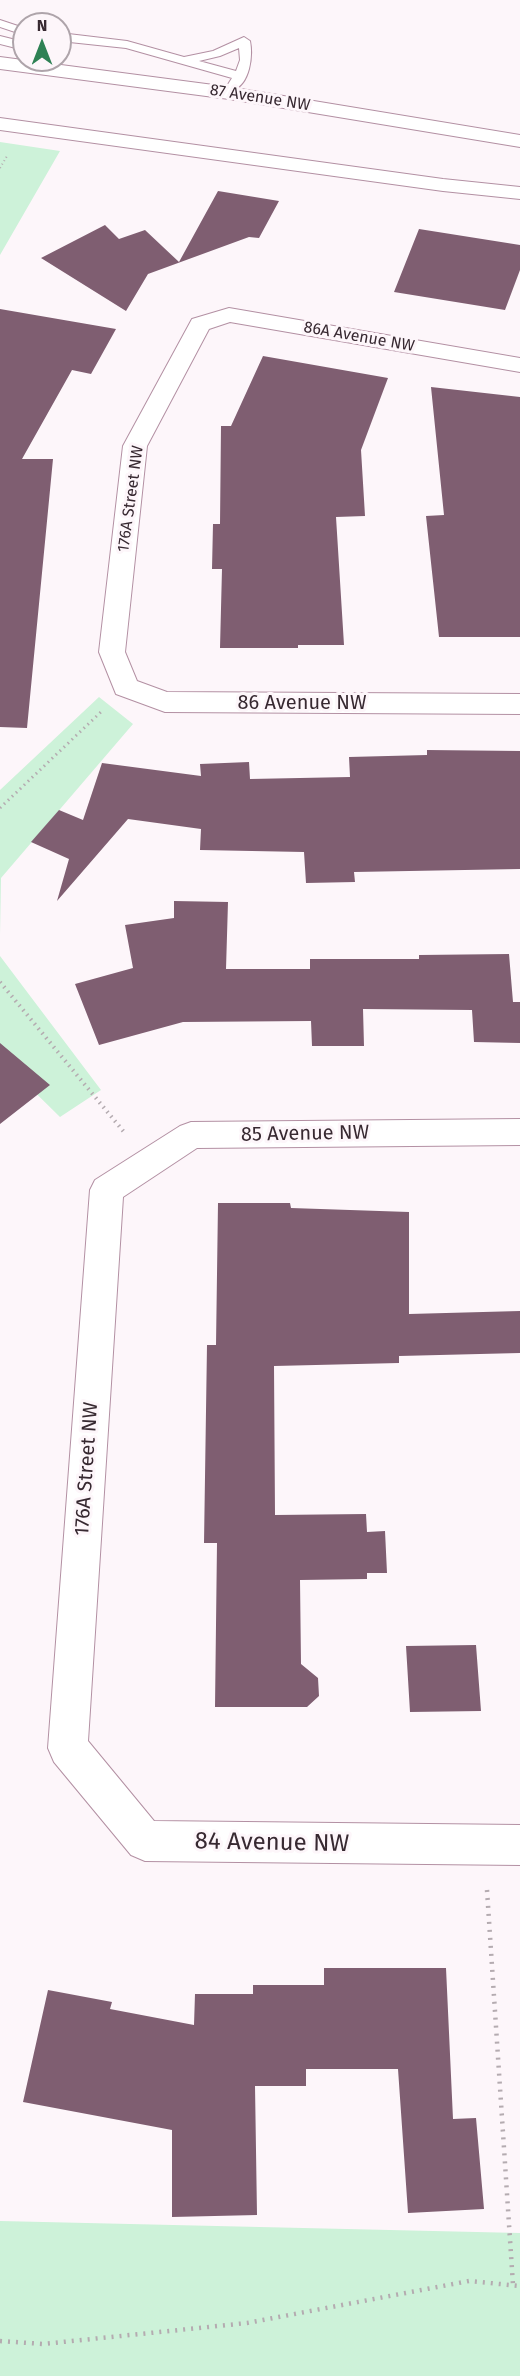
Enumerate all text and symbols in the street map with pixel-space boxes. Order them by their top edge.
north arrow [12,12,72,72]
text: N [37,16,47,35]
street label: 87 Avenue NW [208,81,312,115]
street label: 86A Avenue NW [302,318,416,356]
street label: 176A Street NW [114,444,148,554]
street label: 86 Avenue NW [238,691,366,715]
street label: 85 Avenue NW [241,1121,369,1147]
street label: 176A Street NW [70,1401,104,1537]
street label: 84 Avenue NW [194,1827,350,1859]

